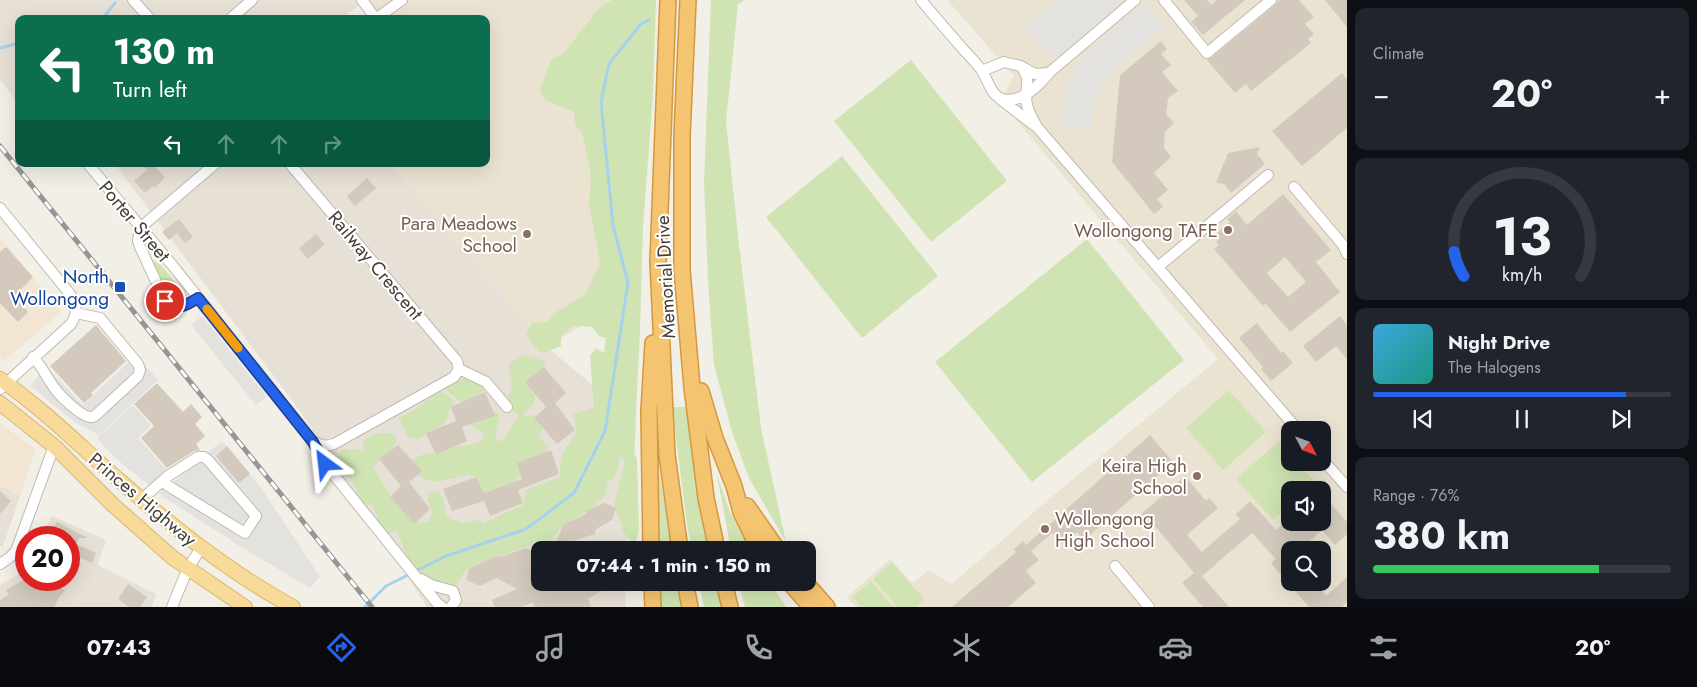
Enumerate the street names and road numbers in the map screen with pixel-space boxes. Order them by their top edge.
street label: Porter Street [93,175,177,268]
street label: Railway Crescent [322,205,430,326]
street label: Memorial Drive [649,215,682,339]
street label: Princes Highway [83,446,203,553]

